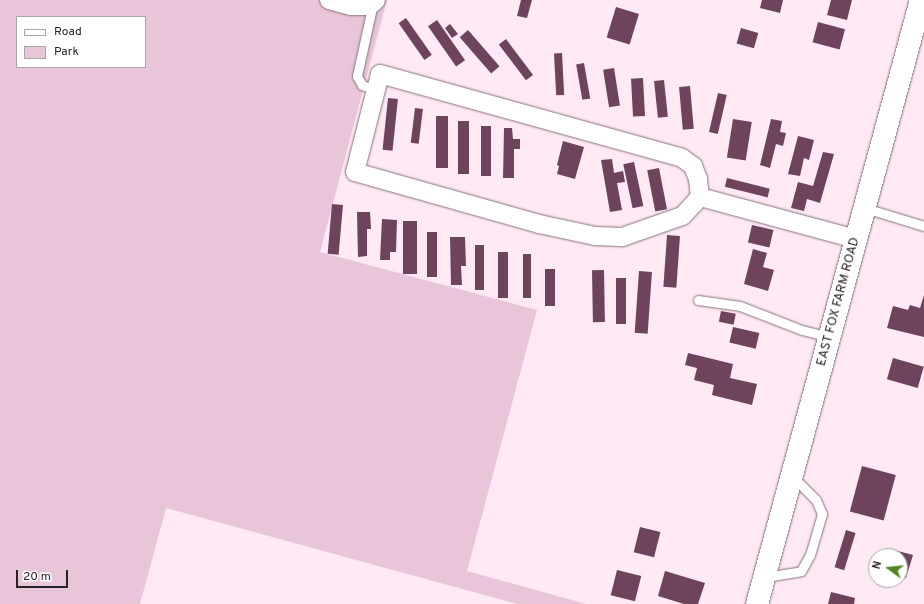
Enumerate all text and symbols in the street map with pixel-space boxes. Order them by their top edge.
legend [16,16,146,68]
text: Road [54,24,82,40]
text: Park [54,44,79,60]
street label: EAST FOX FARM ROAD [814,236,864,368]
north arrow [868,548,908,588]
text: N [870,560,885,571]
scale bar [18,562,70,588]
text: 20 m [23,569,51,585]

